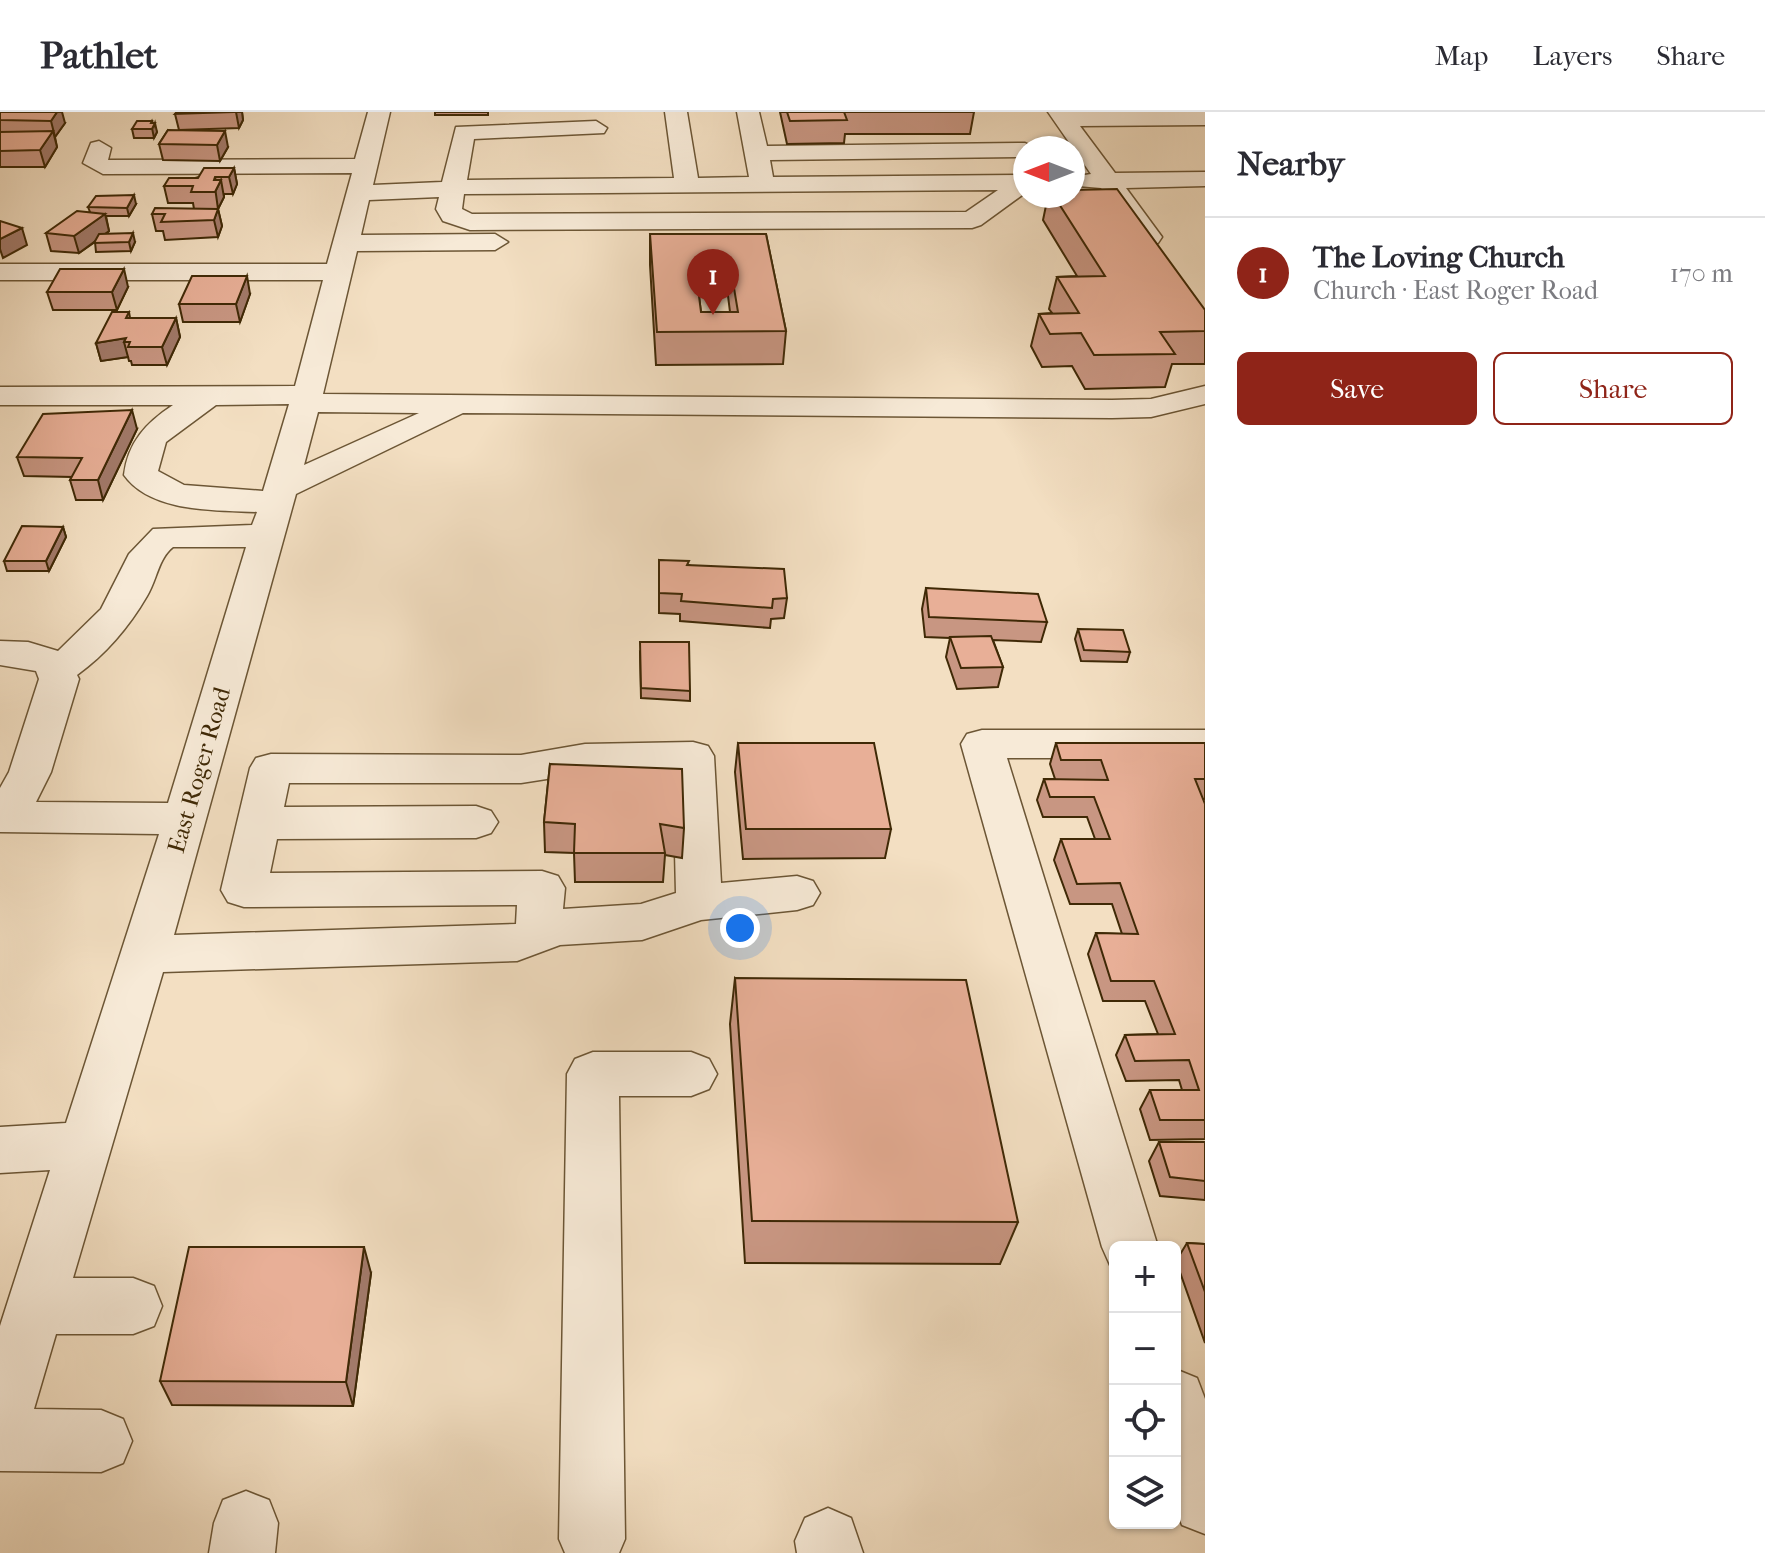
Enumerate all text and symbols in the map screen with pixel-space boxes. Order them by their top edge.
text: Pathlet [40,33,158,78]
text: Map [1435,39,1488,72]
text: Layers [1532,39,1612,72]
text: Share [1656,39,1725,72]
north arrow [1013,136,1085,208]
text: Nearby [1237,144,1344,184]
text: The Loving Church [1313,240,1565,275]
pin: 1 [687,249,739,315]
text: 1 [1258,258,1268,289]
text: 170 m [1670,258,1733,289]
text: Church · East Roger Road [1313,275,1598,306]
button: Save [1237,352,1477,425]
button: Share [1493,352,1733,425]
street label: East Roger Road [162,683,236,856]
your location [720,908,760,948]
map controls [1109,1241,1181,1529]
button: + [1109,1241,1181,1313]
button: − [1109,1313,1181,1385]
button: locate [1109,1385,1181,1457]
button: layers [1109,1457,1181,1529]

